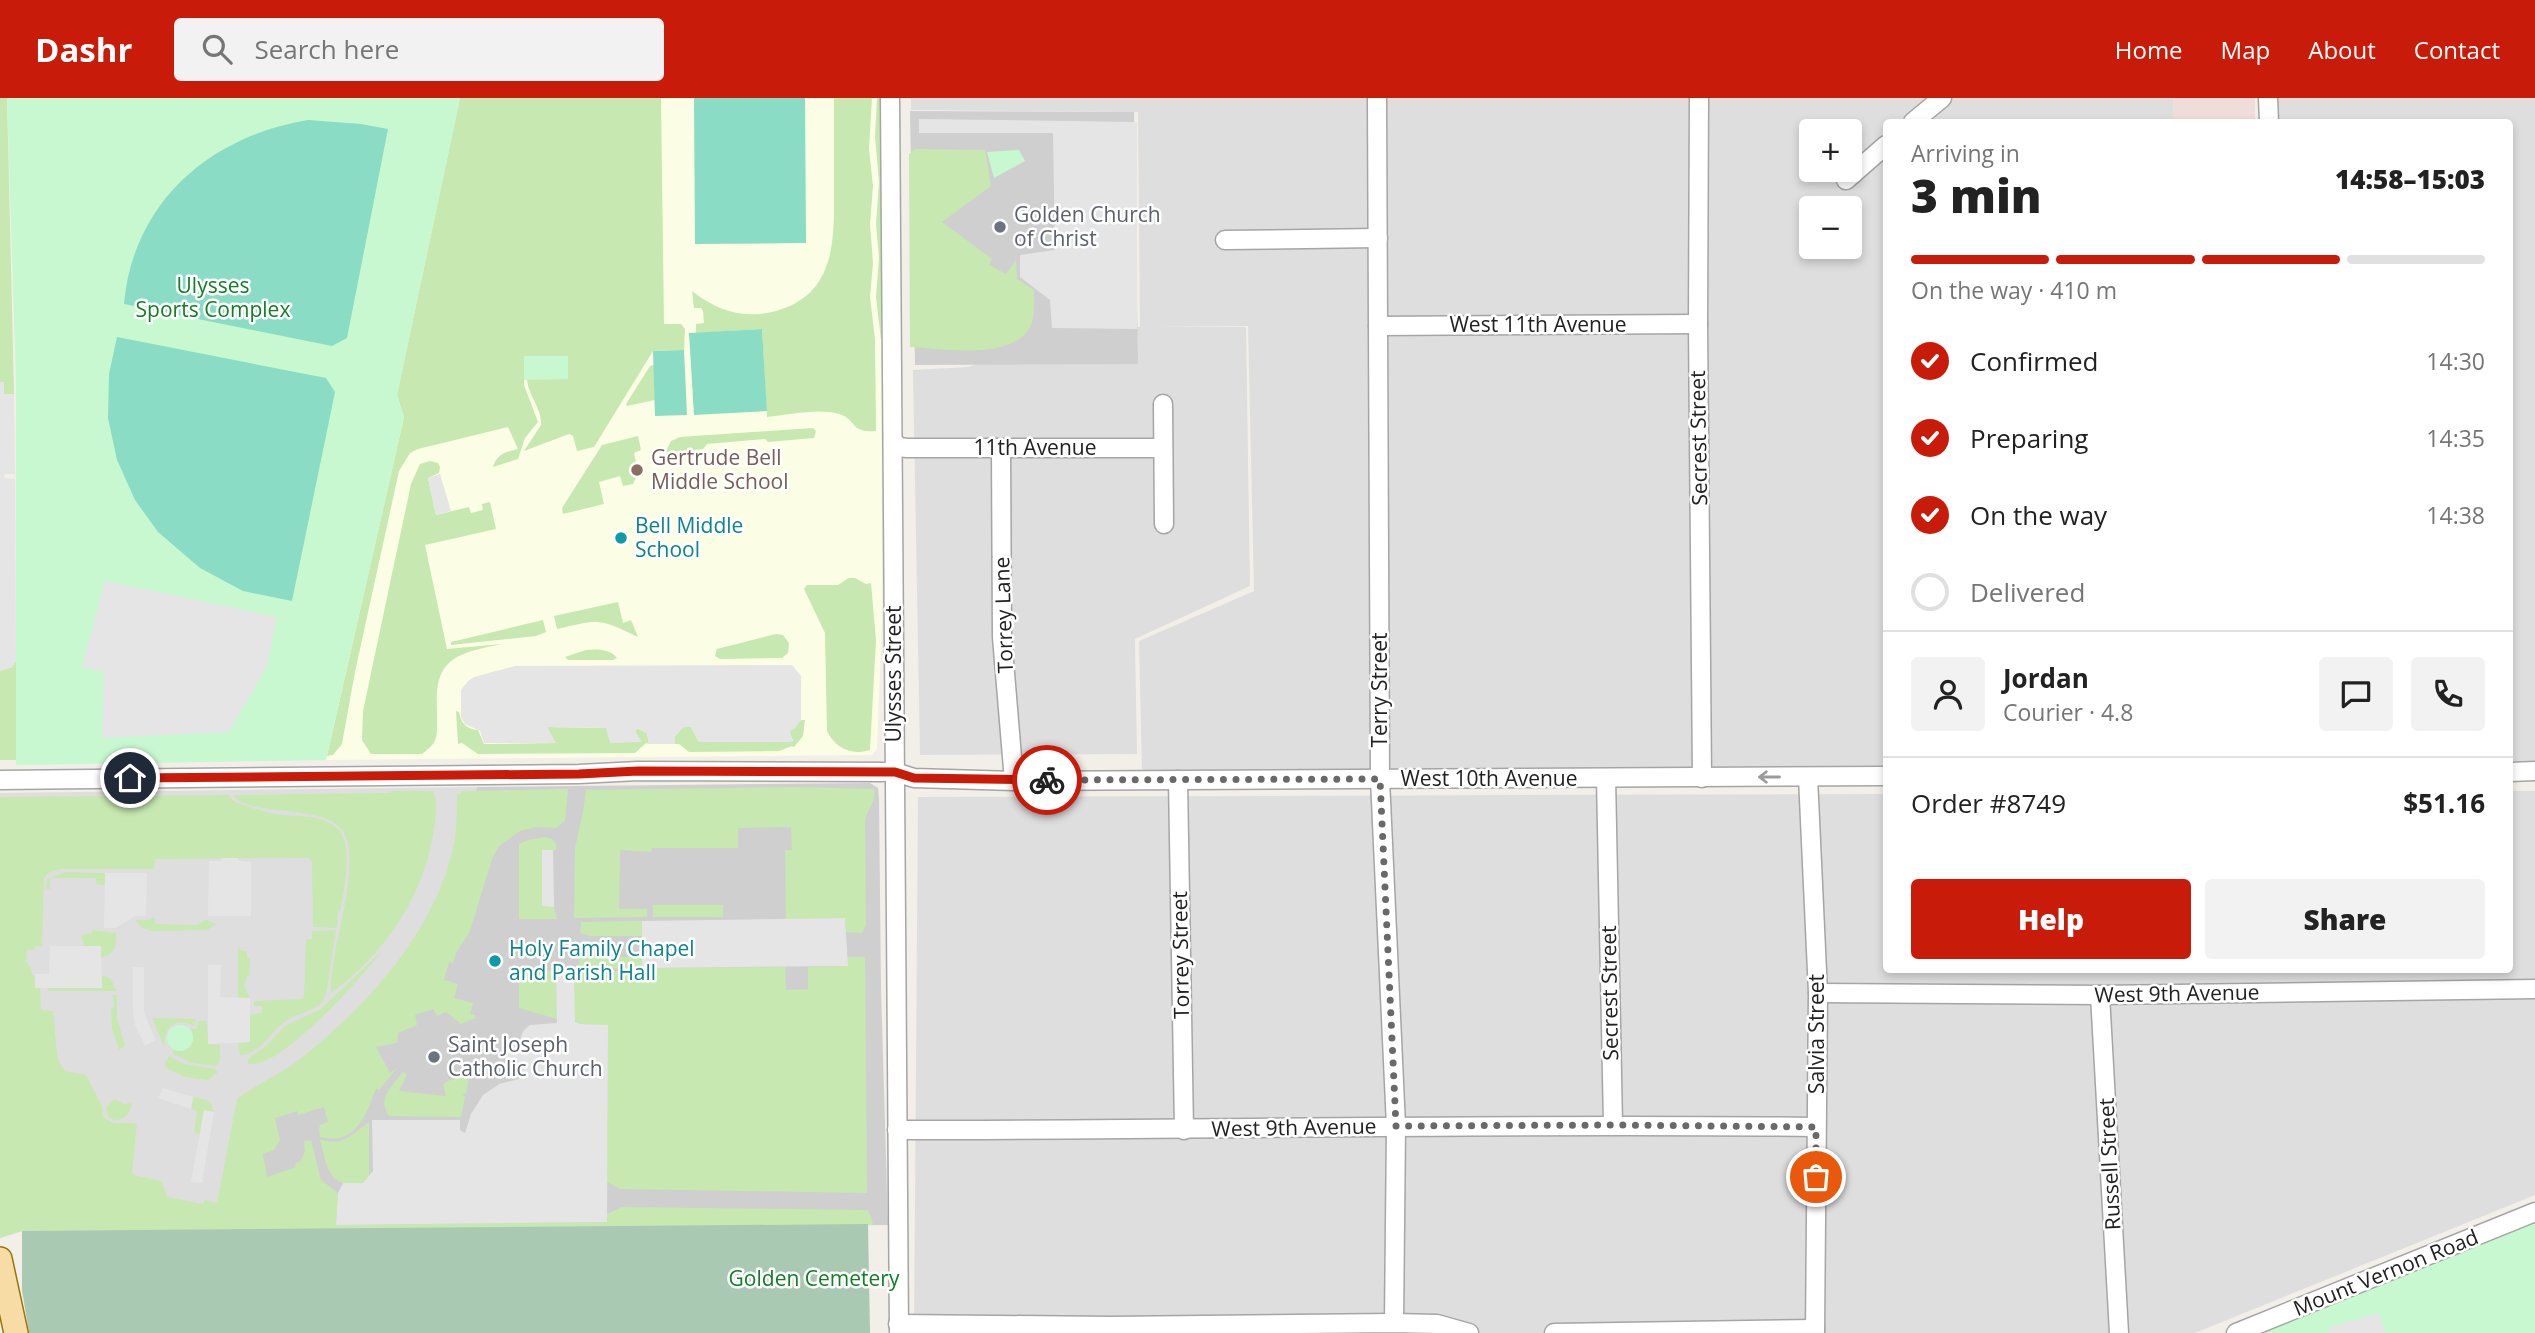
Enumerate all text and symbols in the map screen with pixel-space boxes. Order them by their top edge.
search box [174,18,664,81]
text: Dashr [35,27,132,72]
icon: search [198,30,236,68]
text: Search here [254,31,399,67]
text: Home [2115,33,2183,66]
text: Map [2221,33,2270,66]
text: About [2308,33,2376,66]
text: Contact [2414,33,2500,66]
map controls [1799,119,1862,259]
button: + [1799,119,1862,182]
text: Arriving in [1911,137,2020,169]
text: 14:58–15:03 [2335,161,2485,197]
text: 3 min [1911,164,2042,226]
button: − [1799,196,1862,259]
place label: Golden Church of Christ [1014,200,1161,252]
marker: Golden Church of Christ [992,219,1008,235]
park label: Ulysses Sports Complex [136,271,290,323]
text: On the way · 410 m [1911,274,2117,306]
street label: West 11th Avenue [1449,310,1627,338]
icon: check [1911,342,1949,380]
text: Confirmed [1970,343,2098,379]
text: 14:30 [2426,345,2485,377]
street label: Secrest Street [1683,370,1713,506]
icon: check [1911,419,1949,457]
text: Preparing [1970,420,2088,456]
text: 14:35 [2426,422,2485,454]
street label: 11th Avenue [974,433,1096,461]
place label: Gertrude Bell Middle School [651,443,788,495]
marker: Gertrude Bell Middle School [629,462,645,478]
icon: check [1911,496,1949,534]
text: On the way [1970,497,2107,533]
text: 14:38 [2426,499,2485,531]
place label: Bell Middle School [635,511,743,563]
marker: Bell Middle School [613,530,629,546]
street label: Torrey Lane [987,556,1019,674]
text: Delivered [1970,574,2085,610]
street label: Ulysses Street [879,605,907,743]
street label: Terry Street [1365,632,1393,748]
button: person [1911,657,1985,731]
button: chat [2319,657,2393,731]
button: phone [2411,657,2485,731]
text: Jordan [2003,660,2089,696]
text: Courier · 4.8 [2003,696,2133,728]
courier [1012,745,1082,815]
pin [100,748,160,808]
icon: home [111,759,149,797]
icon: bike [1028,761,1066,799]
street label: West 10th Avenue [1400,764,1578,792]
one-way arrow [1758,770,1781,784]
text: Order #8749 [1911,785,2066,821]
text: $51.16 [2403,785,2485,821]
button: Help [1911,879,2191,959]
button: Share [2205,879,2485,959]
street label: Torrey Street [1165,891,1195,1019]
street label: Secrest Street [1594,925,1624,1061]
place label: Holy Family Chapel and Parish Hall [509,934,695,986]
marker: Holy Family Chapel and Parish Hall [487,953,503,969]
street label: Salvia Street [1802,974,1830,1094]
street label: West 9th Avenue [2094,978,2260,1008]
place label: Saint Joseph Catholic Church [448,1030,603,1082]
marker: Saint Joseph Catholic Church [426,1049,442,1065]
street label: Russell Street [2092,1097,2126,1231]
street label: West 9th Avenue [1211,1112,1377,1142]
pin [1786,1147,1846,1207]
icon: bag [1797,1158,1835,1196]
street label: Mount Vernon Road [2289,1222,2482,1322]
park label: Golden Cemetery [729,1264,900,1292]

